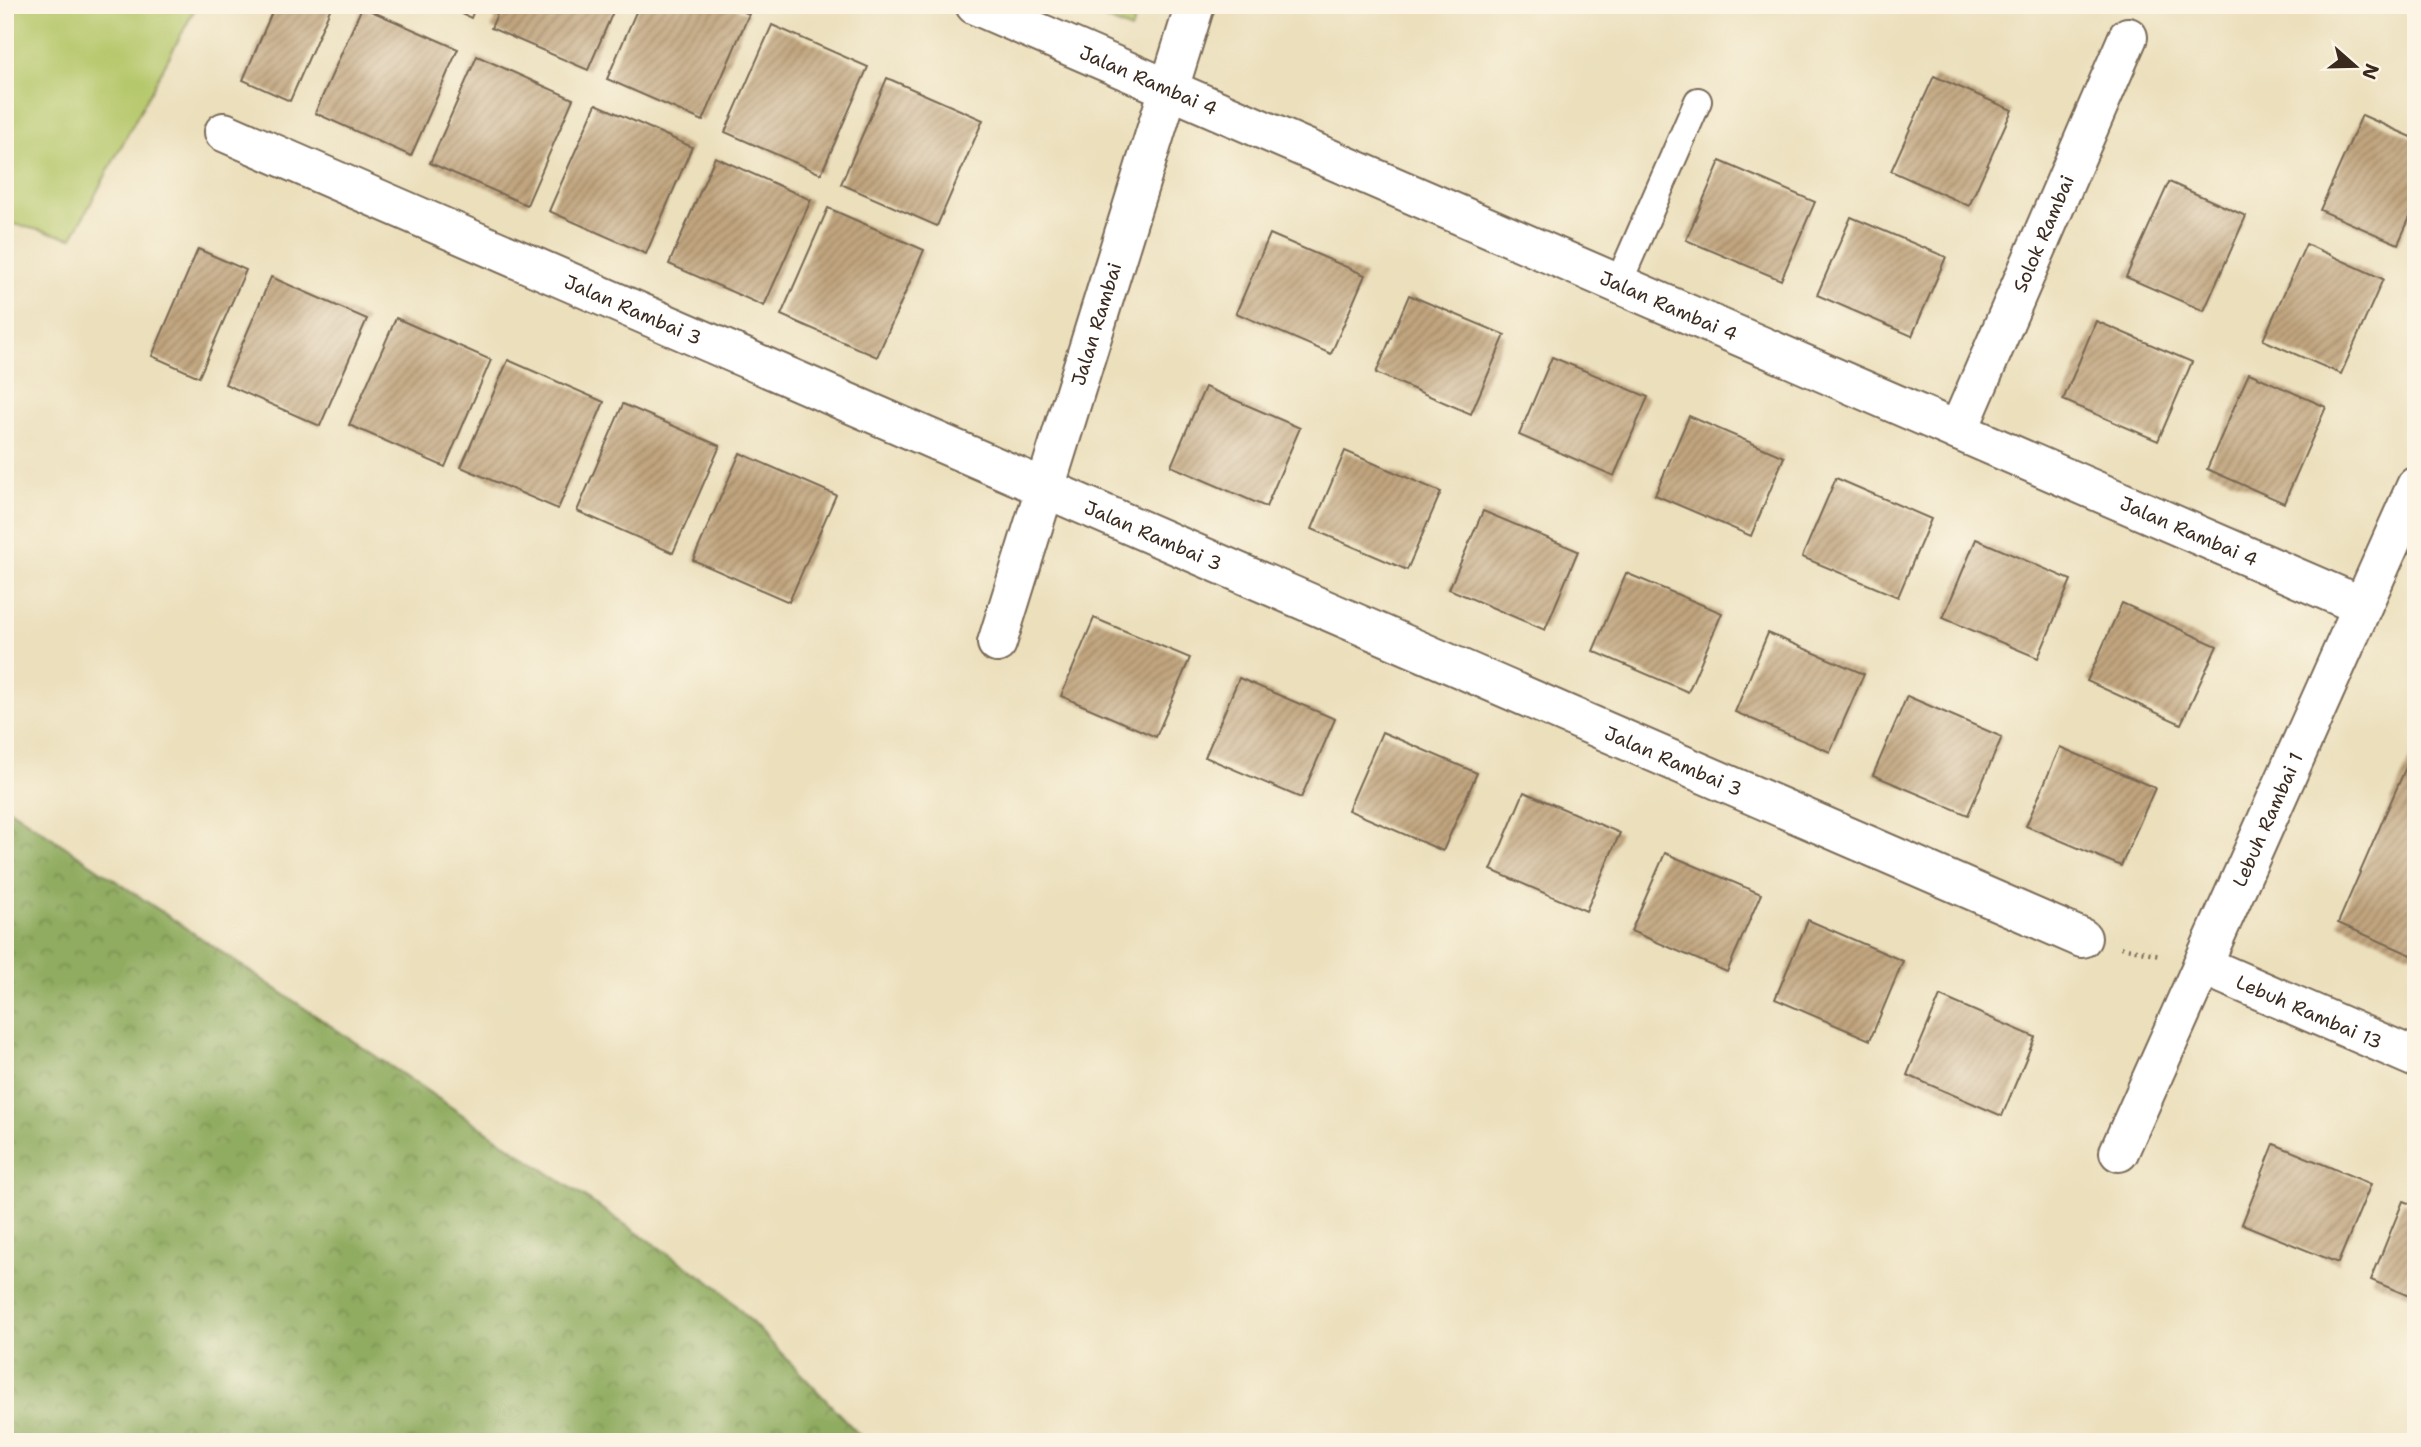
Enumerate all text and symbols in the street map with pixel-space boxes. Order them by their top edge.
north arrow [2320,32,2390,102]
street label: Jalan Rambai 4 [1076,39,1221,121]
text: N [2356,60,2385,83]
street label: Solok Rambai [2007,171,2079,296]
street label: Jalan Rambai [1065,259,1127,389]
street label: Jalan Rambai 4 [1596,265,1741,346]
street label: Jalan Rambai 3 [560,269,706,350]
street label: Jalan Rambai 4 [2116,490,2262,572]
street label: Jalan Rambai 3 [1081,494,1226,576]
street label: Jalan Rambai 3 [1601,720,1746,802]
street label: Lebuh Rambai 1 [2226,748,2308,891]
street label: Lebuh Rambai 13 [2232,969,2386,1054]

